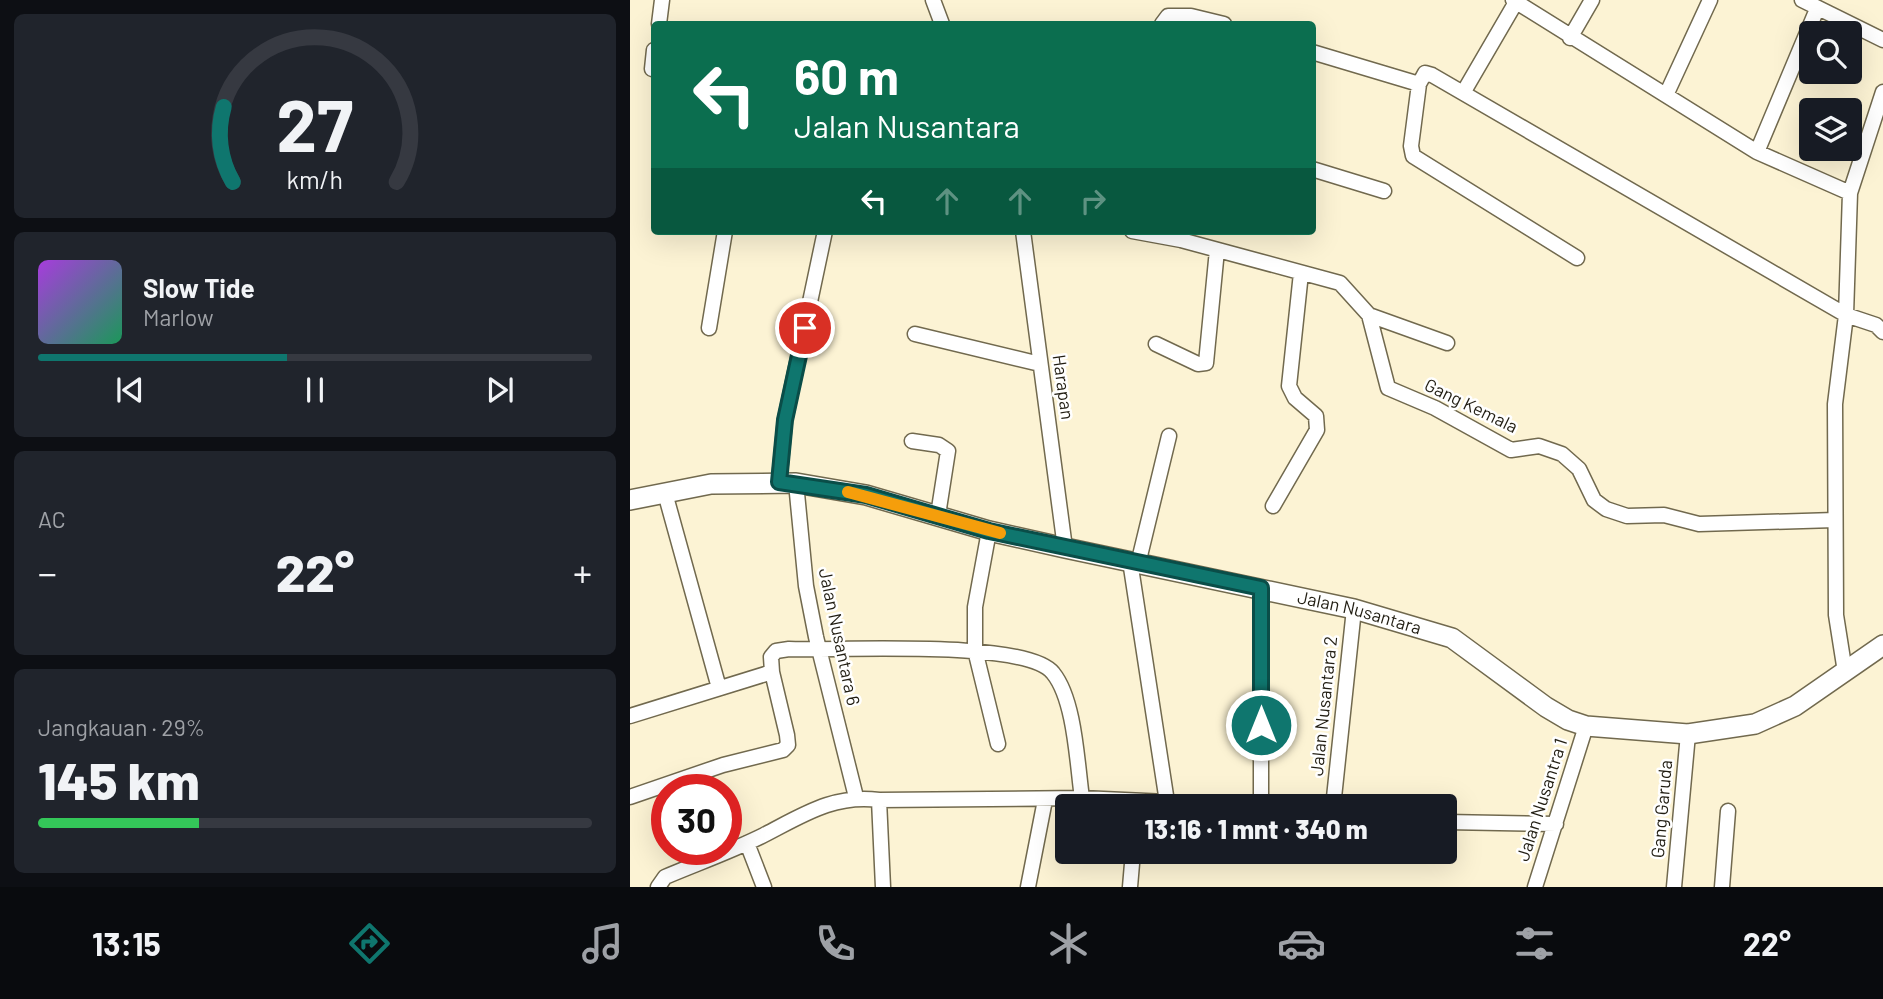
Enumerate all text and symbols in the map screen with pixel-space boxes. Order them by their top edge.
map controls [1799,21,1862,161]
button: search [1799,21,1862,84]
text: 60 m [794,46,899,105]
icon: left [679,49,770,140]
text: 27 [277,80,353,168]
button: layers [1799,98,1862,161]
text: Jalan Nusantara [794,106,1020,144]
text: km/h [287,164,343,194]
icon: left [855,182,893,220]
icon: ahead [928,182,966,220]
icon: ahead [1001,182,1039,220]
icon: right [1074,182,1112,220]
text: Slow Tide [143,272,255,303]
pin [775,298,835,358]
text: Marlow [143,303,214,331]
icon: arrive [786,309,824,347]
street label: Harapan [1049,353,1079,421]
icon: previous [111,371,149,409]
icon: pause [296,371,334,409]
icon: next [481,371,519,409]
street label: Gang Kemala [1421,373,1522,437]
text: AC [38,505,66,533]
text: 22° [276,540,354,602]
text: − [38,549,57,595]
text: + [573,549,592,595]
street label: Jalan Nusantara 6 [815,566,865,708]
street label: Jalan Nusantara [1296,585,1424,638]
street label: Jalan Nusantara 2 [1305,635,1341,777]
position arrow [1224,688,1298,762]
text: Jangkauan · 29% [38,713,205,741]
street label: Jalan Nusantra 1 [1511,736,1571,864]
text: 145 km [38,748,200,810]
street label: Gang Garuda [1646,759,1676,859]
speed limit sign: 30 [651,774,742,865]
text: 13:16 · 1 mnt · 340 m [1144,813,1368,844]
icon: directions [345,919,394,968]
icon: music [578,919,627,968]
icon: phone [811,919,860,968]
icon: climate [1044,919,1093,968]
icon: car [1277,919,1326,968]
icon: filters [1510,919,1559,968]
text: 13:15 [92,924,161,962]
text: 22° [1743,924,1791,962]

